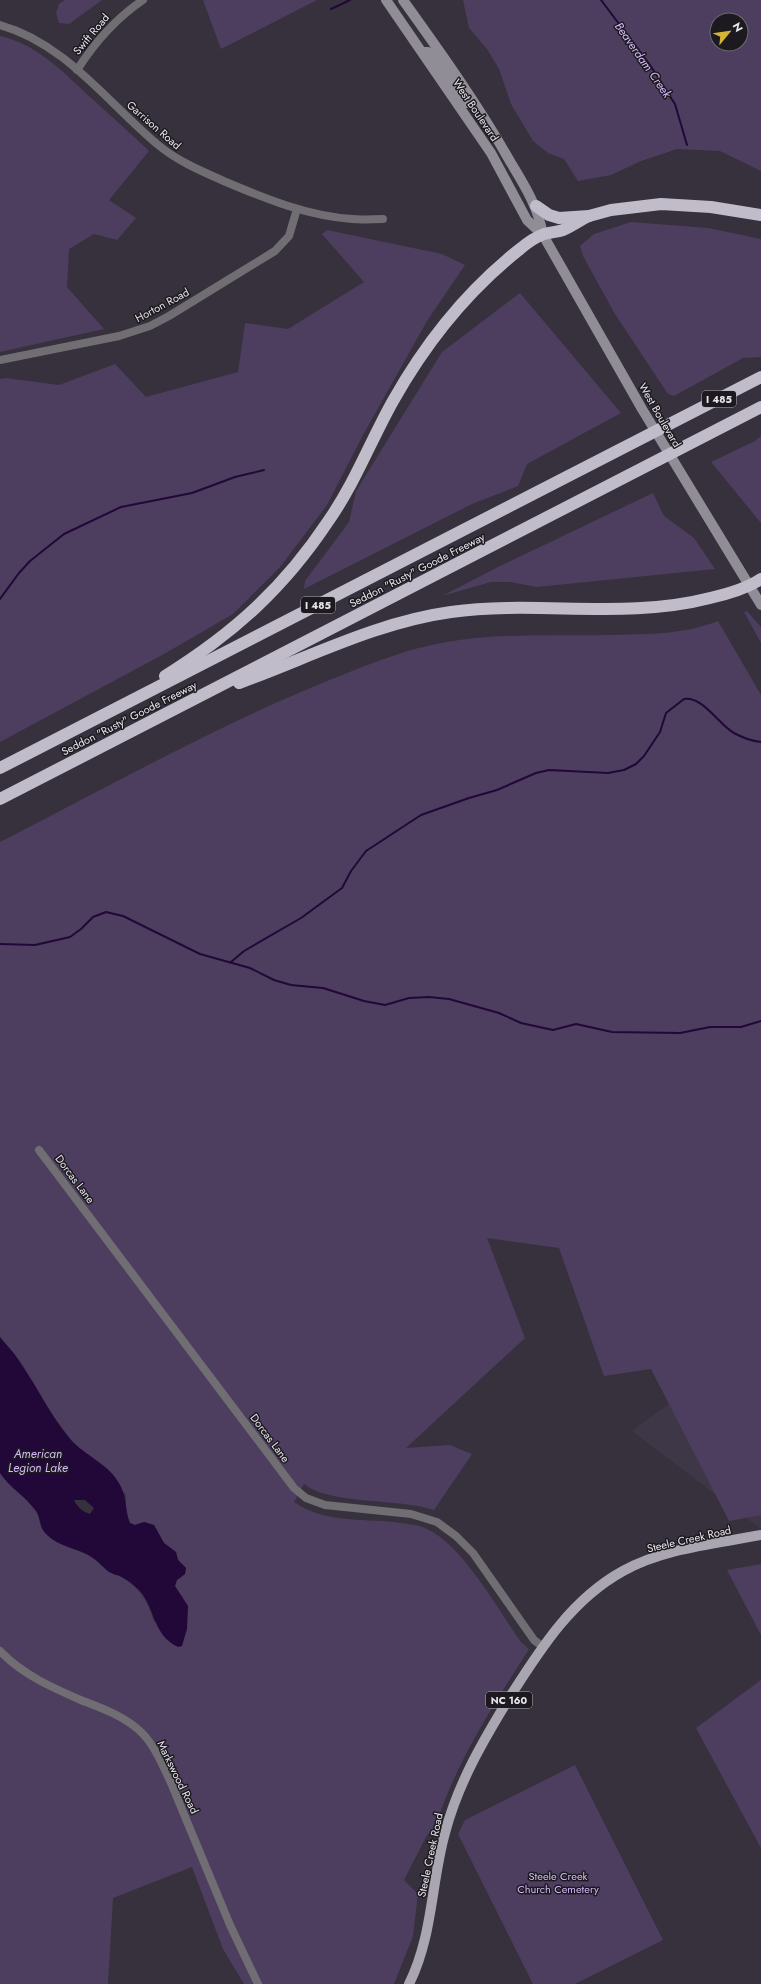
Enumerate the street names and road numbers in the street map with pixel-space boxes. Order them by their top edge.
street label: Swift Road [69,10,113,58]
street label: West Boulevard [449,76,503,144]
street label: Garrison Road [123,97,185,153]
street label: Horton Road [132,284,192,326]
street label: West Boulevard [635,380,685,450]
road number: I 485 [702,391,736,407]
street label: Seddon "Rusty" Goode Freeway [347,529,488,611]
road number: I 485 [301,597,335,613]
street label: Seddon "Rusty" Goode Freeway [59,677,200,759]
street label: Dorcas Lane [51,1151,99,1207]
street label: Dorcas Lane [246,1410,294,1466]
street label: Steele Creek Road [645,1522,733,1556]
road number: NC 160 [486,1692,532,1708]
street label: Markswood Road [153,1738,203,1816]
street label: Steele Creek Road [413,1811,447,1899]

